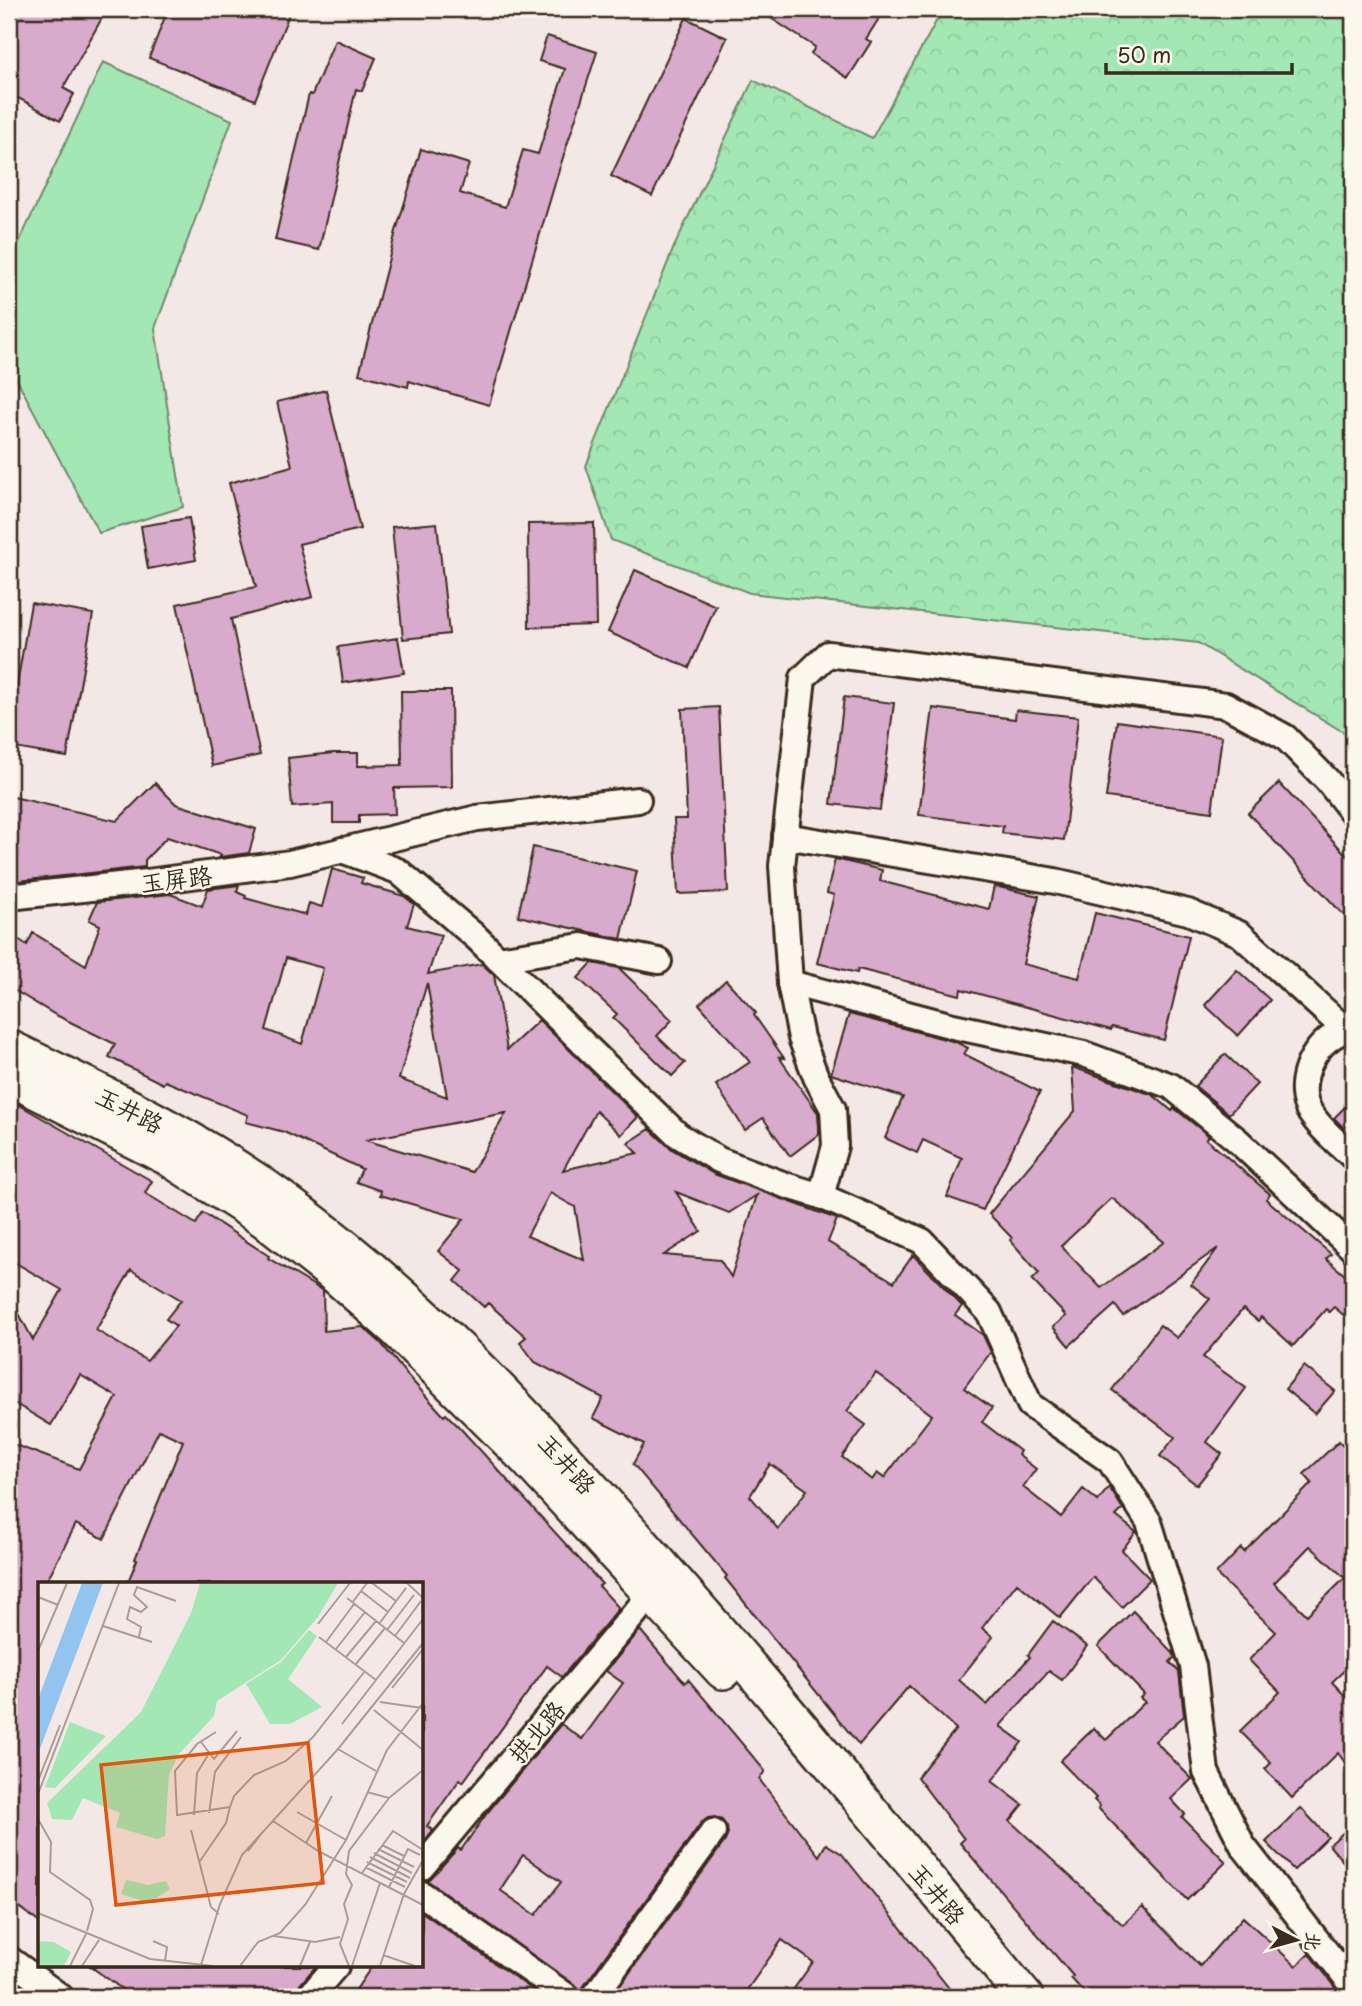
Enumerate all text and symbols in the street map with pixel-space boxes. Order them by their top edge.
scale bar [1106,32,1292,76]
text: 50 m [1117,38,1171,70]
street label: 玉屏路 [138,856,214,900]
street label: 玉井路 [90,1077,170,1141]
street label: 玉井路 [531,1424,605,1502]
inset map [38,1582,424,1968]
street label: 拱北路 [499,1692,573,1770]
street label: 玉井路 [901,1854,975,1932]
north arrow [1260,1904,1330,1974]
text: 北 [1299,1931,1329,1953]

